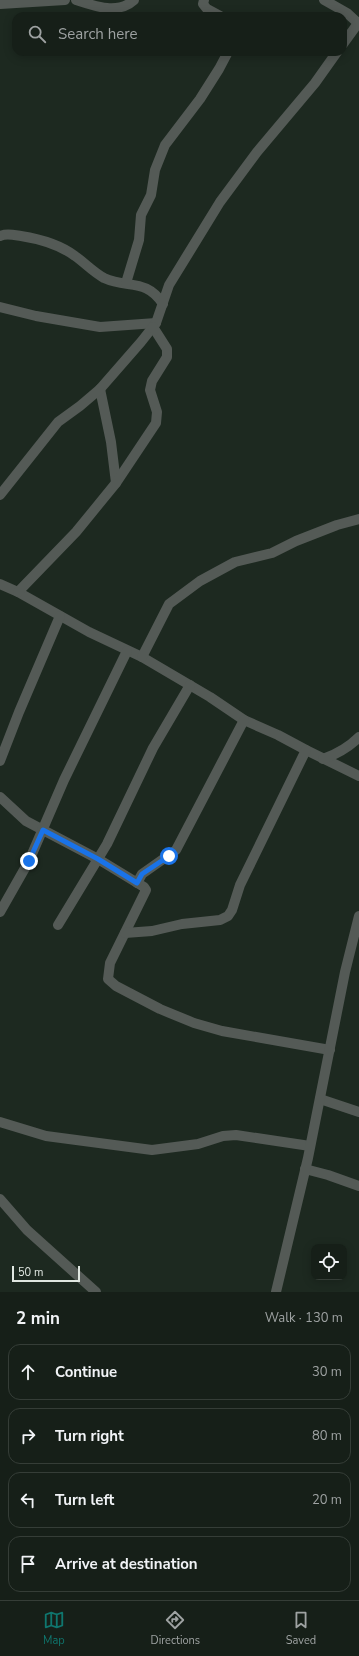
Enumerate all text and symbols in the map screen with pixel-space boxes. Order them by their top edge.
search box [12,12,347,56]
icon: search [26,23,48,45]
text: Search here [58,24,138,44]
route start [160,847,178,865]
route end [20,852,38,870]
map controls [311,1244,347,1280]
button: locate [311,1244,347,1280]
scale bar [12,1264,80,1283]
text: 50 m [18,1265,43,1280]
text: 2 min [16,1307,60,1330]
text: Walk · 130 m [265,1309,343,1327]
icon: ahead [17,1361,39,1383]
text: Continue [55,1362,117,1382]
text: 30 m [312,1363,342,1381]
icon: right [17,1425,39,1447]
text: Turn right [55,1426,124,1446]
text: 80 m [312,1427,342,1445]
icon: left [17,1489,39,1511]
text: Turn left [55,1490,114,1510]
text: 20 m [312,1491,342,1509]
icon: arrive [17,1553,39,1575]
text: Arrive at destination [55,1554,198,1574]
tab: Map [43,1609,65,1648]
tab: Directions [151,1609,200,1648]
tab: Saved [286,1609,316,1648]

